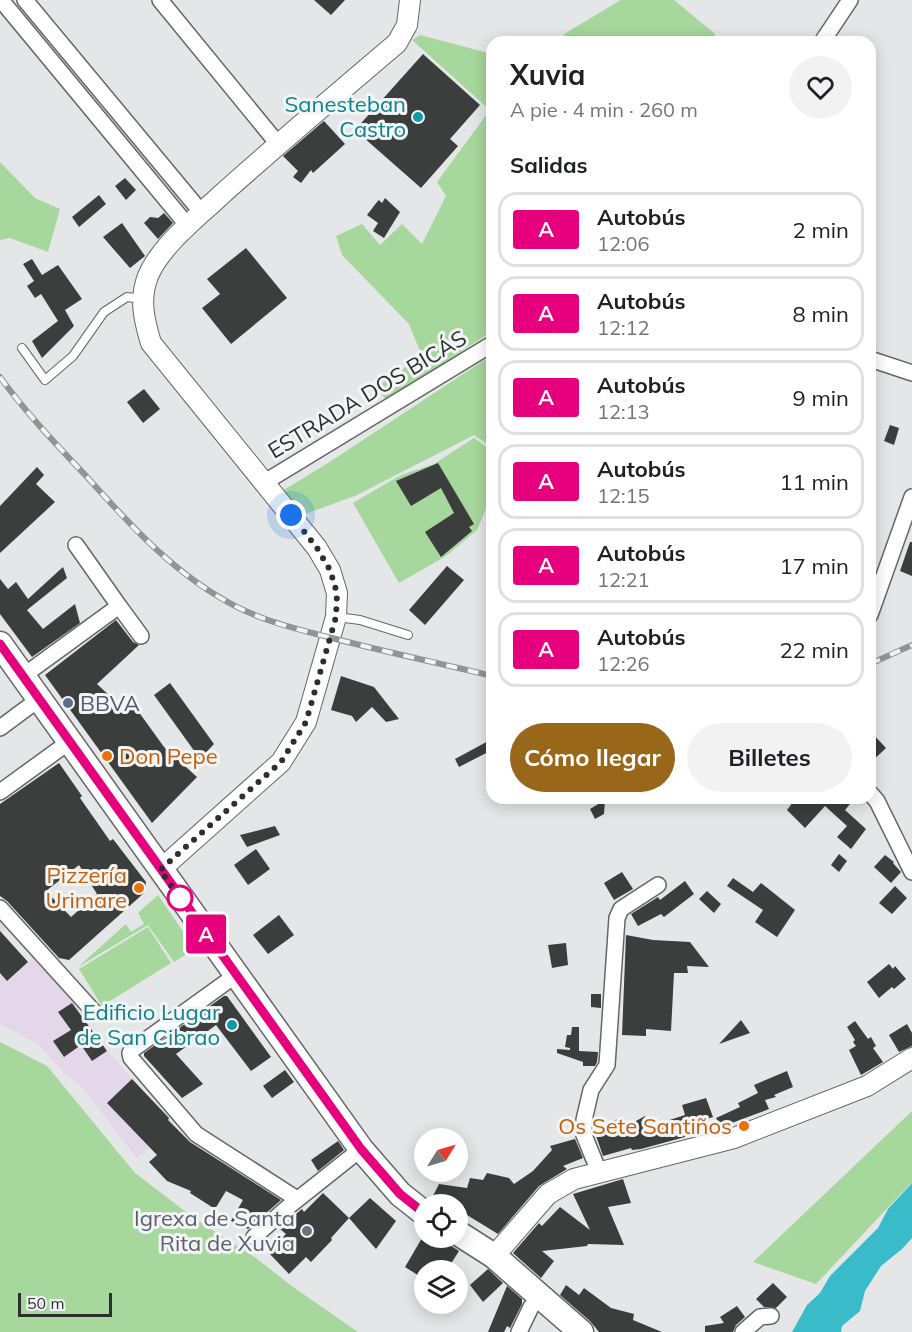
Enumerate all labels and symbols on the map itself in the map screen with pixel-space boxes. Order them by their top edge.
place label: Sanesteban Castro [285,90,406,143]
marker: Sanesteban Castro [411,110,425,124]
street label: ESTRADA DOS BICÁS [263,324,471,464]
your location [276,500,306,530]
place label: BBVA [80,689,140,717]
marker: BBVA [61,696,75,710]
place label: Don Pepe [119,742,218,770]
marker: Don Pepe [100,749,114,763]
place label: Pizzería Urimare [45,861,127,914]
marker: Pizzería Urimare [132,881,146,895]
unlabelled marker [167,885,193,911]
line badge: A [186,914,226,954]
place label: Edificio Lugar de San Cibrao [76,998,220,1051]
marker: Edificio Lugar de San Cibrao [225,1018,239,1032]
place label: Os Sete Santiños [558,1112,732,1140]
marker: Os Sete Santiños [737,1119,751,1133]
north arrow [414,1128,468,1182]
place label: Igrexa de Santa Rita de Xuvia [134,1204,295,1257]
marker: Igrexa de Santa Rita de Xuvia [300,1224,314,1238]
scale bar [18,1290,112,1318]

